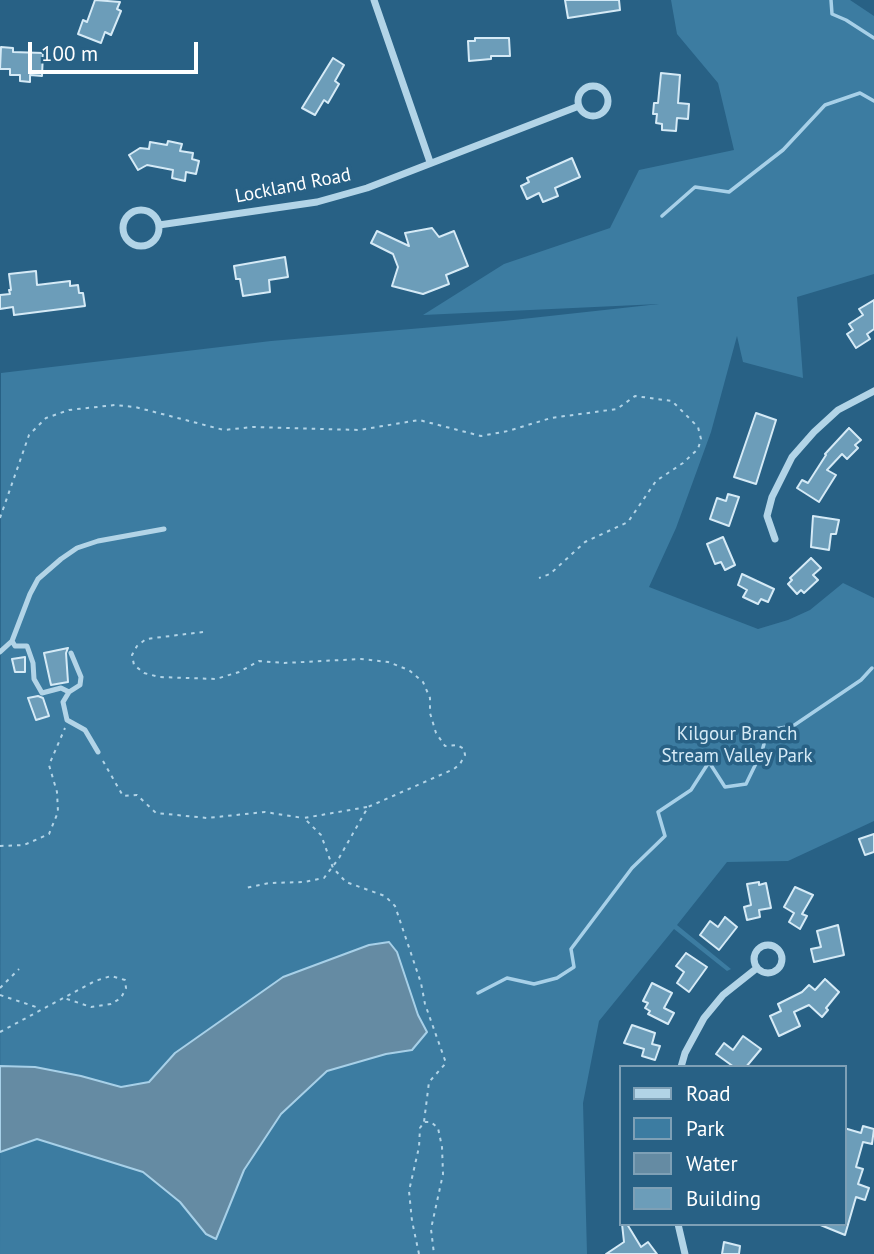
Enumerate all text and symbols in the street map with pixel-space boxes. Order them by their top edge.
scale bar [32,28,201,72]
text: 100 m [41,40,98,67]
street label: Lockland Road [233,164,353,208]
park label: Kilgour Branch Stream Valley Park [661,724,813,768]
legend [618,1065,846,1226]
text: Road [686,1080,730,1107]
text: Park [686,1115,725,1142]
text: Water [686,1150,738,1177]
text: Building [686,1185,761,1212]

